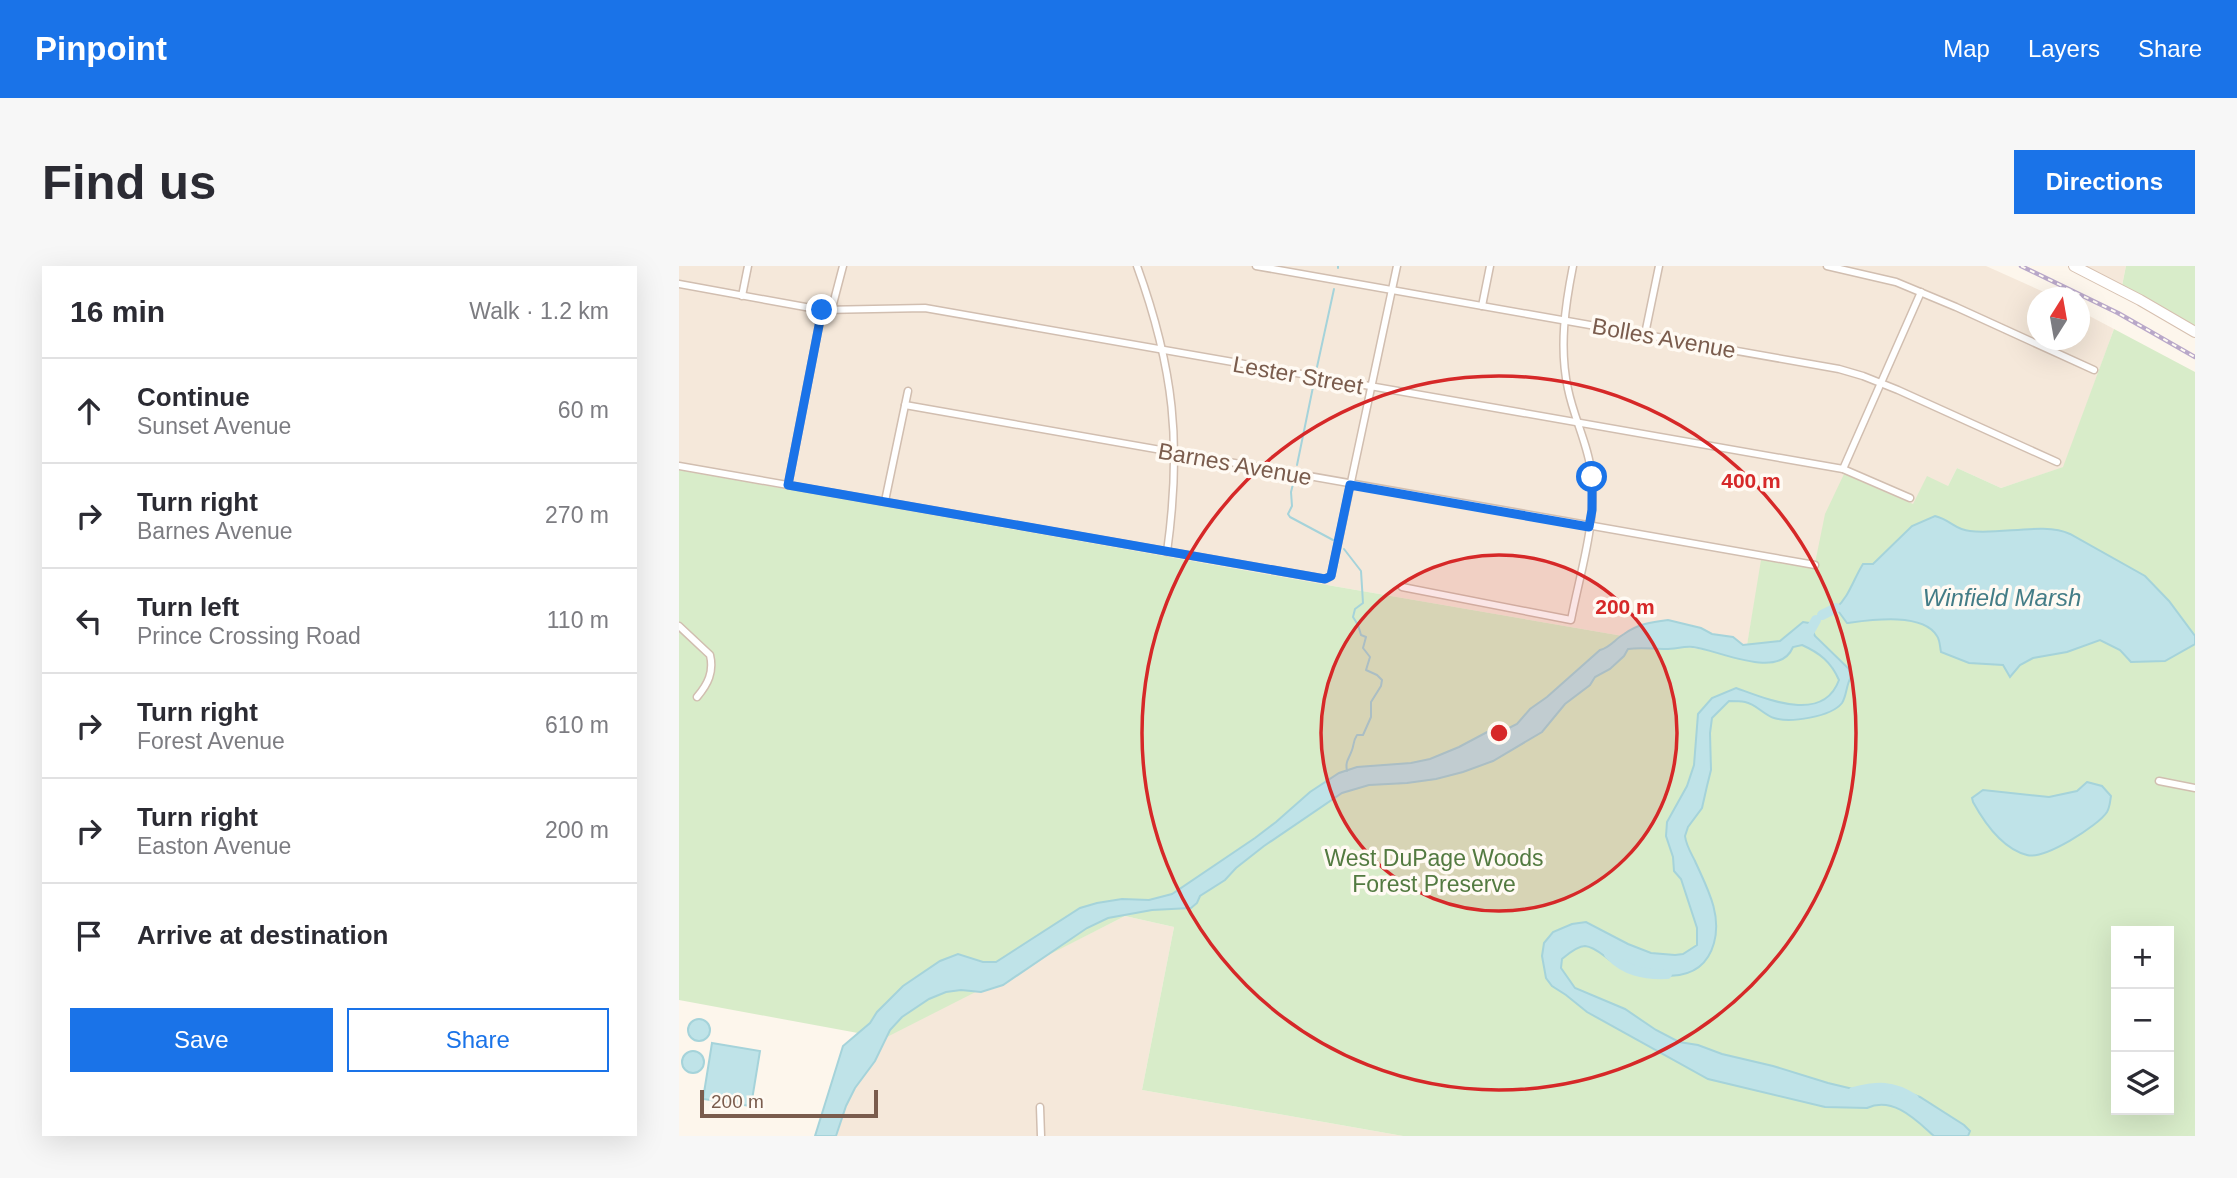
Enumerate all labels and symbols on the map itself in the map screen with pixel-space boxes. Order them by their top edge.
north arrow [2027,287,2090,350]
route end [806,294,837,325]
street label: Bolles Avenue [1590,313,1738,363]
street label: Lester Street [1231,351,1366,399]
street label: Barnes Avenue [1156,438,1314,490]
route start [1576,461,1607,492]
text: 400 m [1721,469,1781,492]
water label: Winfield Marsh [1923,584,2081,611]
text: 200 m [1595,595,1655,618]
centre of rings [1487,721,1511,745]
park label: West DuPage Woods Forest Preserve [1324,845,1544,897]
scale bar [700,1087,879,1119]

